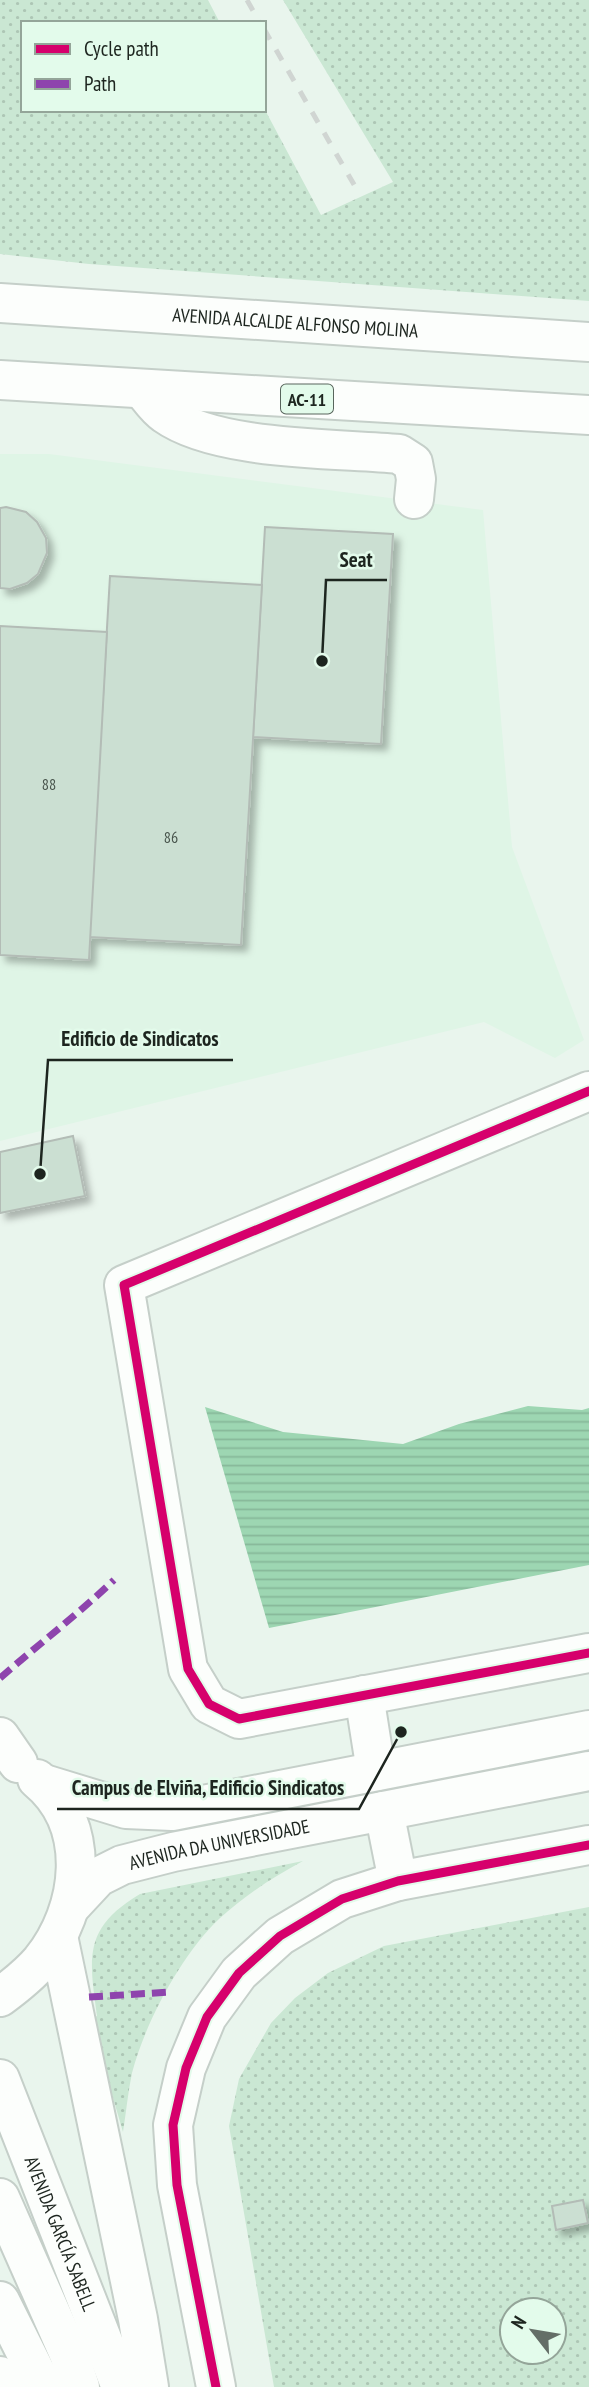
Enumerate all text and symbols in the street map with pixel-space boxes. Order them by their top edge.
legend [21,21,266,112]
text: Cycle path [84,35,159,62]
text: Path [84,70,116,97]
street label: AVENIDA ALCALDE ALFONSO MOLINA [172,302,419,343]
road number: AC-11 [281,384,333,414]
callout: Seat [326,538,387,580]
text: Seat [340,546,373,573]
house number: 88 [42,774,56,794]
house number: 86 [164,827,178,847]
callout: Edificio de Sindicatos [48,1018,233,1060]
text: Edificio de Sindicatos [61,1025,219,1052]
callout: Campus de Elviña, Edificio Sindicatos [57,1767,359,1809]
text: Campus de Elviña, Edificio Sindicatos [72,1774,344,1801]
street label: AVENIDA DA UNIVERSIDADE [126,1814,312,1875]
street label: AVENIDA GARCÍA SABELL [19,2153,102,2315]
north arrow [498,2296,568,2366]
text: N [505,2312,531,2333]

